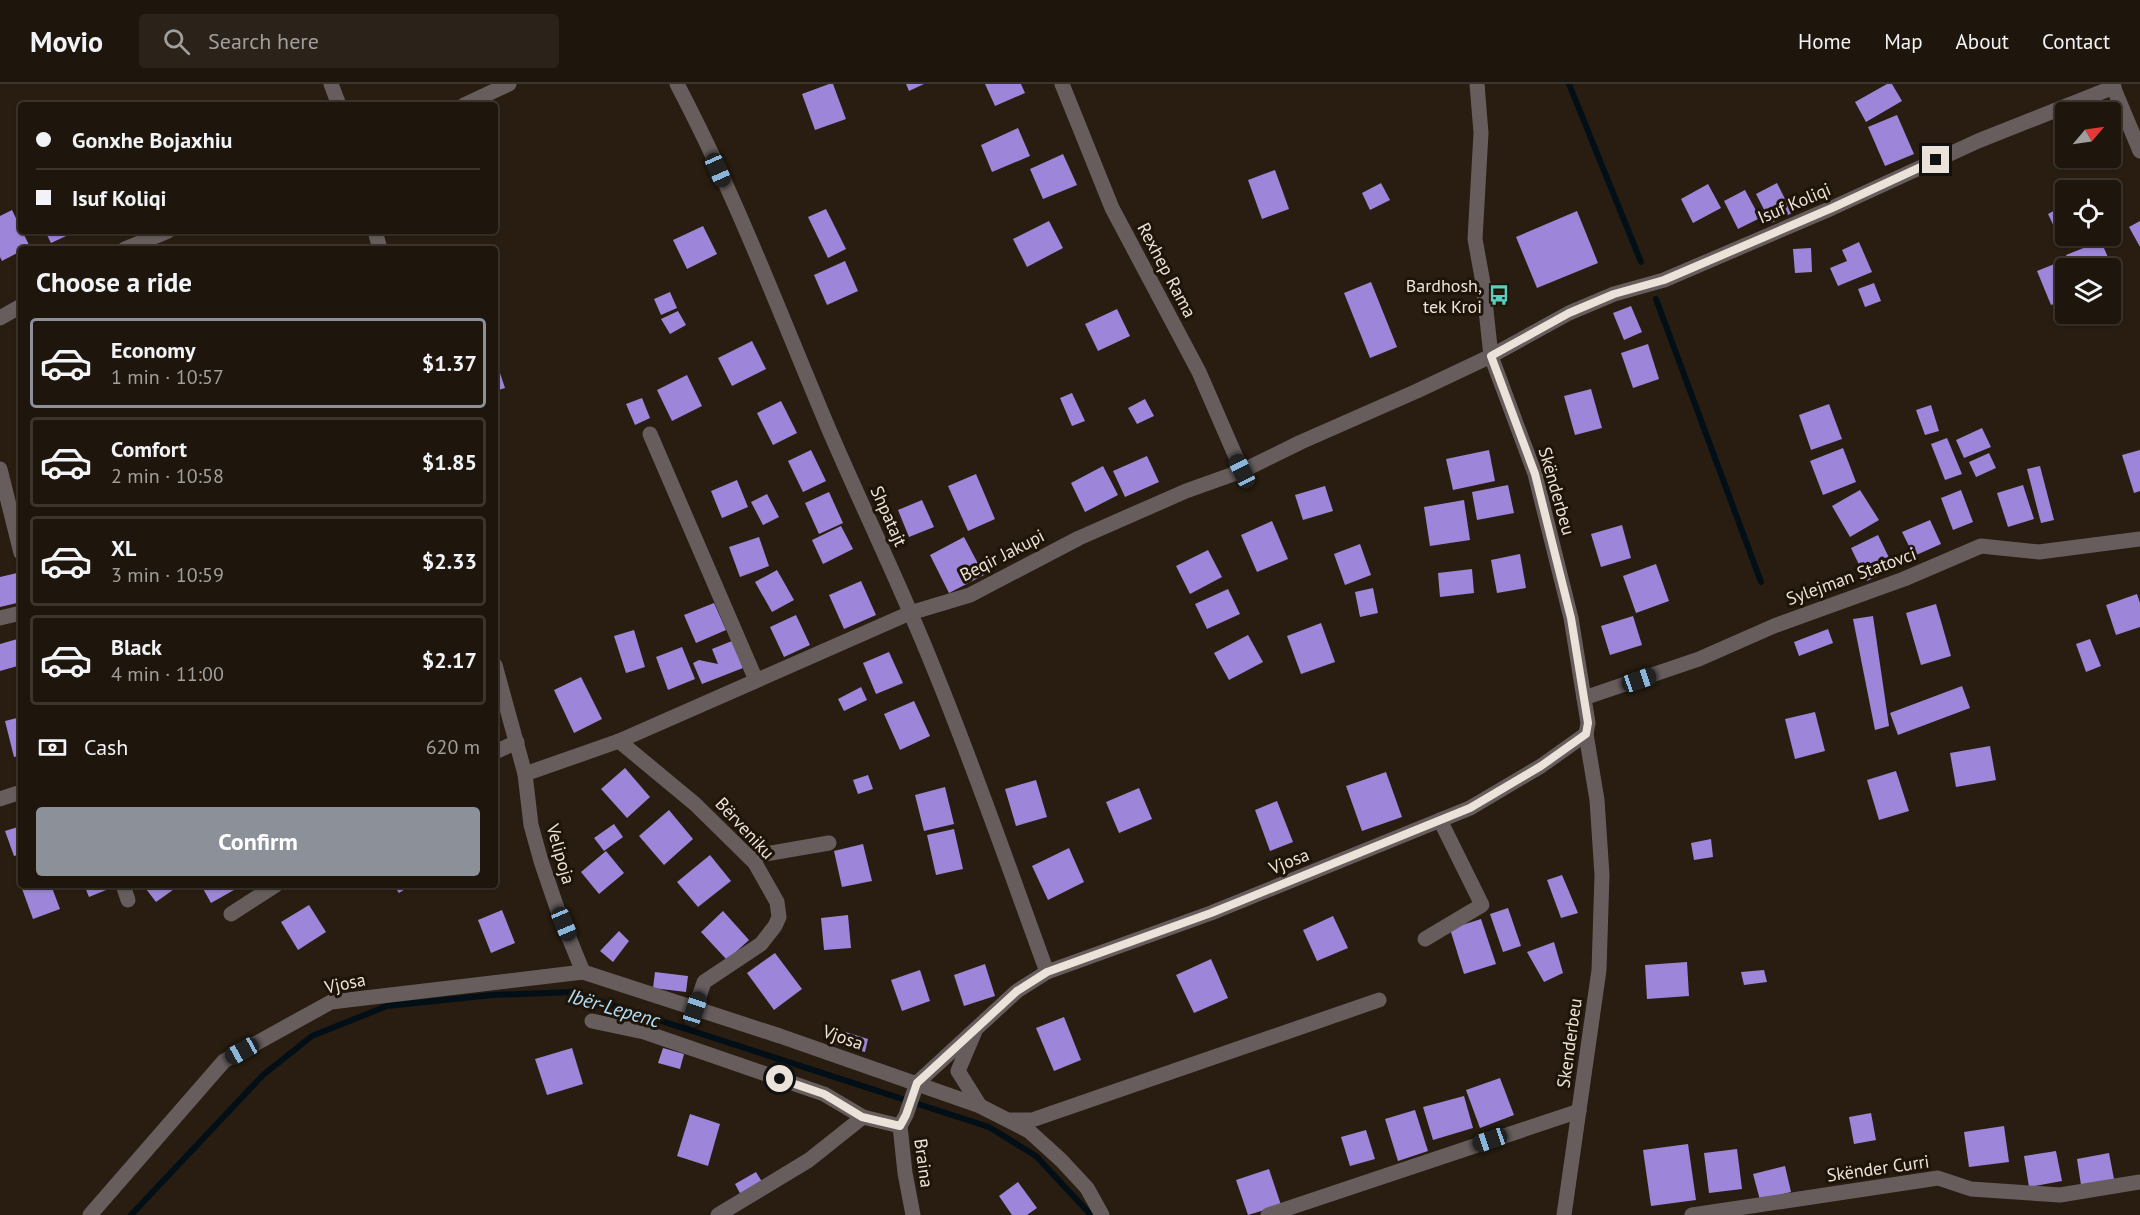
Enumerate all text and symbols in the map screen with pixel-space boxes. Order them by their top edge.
search box [139,14,559,68]
text: Movio [30,23,103,60]
icon: search [160,25,193,58]
text: Search here [208,27,319,55]
text: Home [1798,28,1851,55]
text: Map [1884,28,1923,55]
text: About [1956,28,2009,55]
text: Contact [2042,28,2110,55]
north arrow [2055,102,2121,168]
map controls [2055,102,2121,324]
text: Gonxhe Bojaxhiu [72,126,232,154]
route end [1922,146,1949,173]
car [702,150,734,190]
street label: Isuf Koliqi [1754,177,1834,229]
button: locate [2055,180,2121,246]
text: Isuf Koliqi [72,184,167,212]
street label: Rexhep Rama [1132,219,1202,321]
button: layers [2055,258,2121,324]
text: Choose a ride [36,265,192,299]
place label: Bardhosh, tek Kroi [1406,274,1482,318]
bus stop icon: Bardhosh, tek Kroi [1487,283,1511,307]
icon: car [39,336,93,390]
text: Economy [111,336,195,364]
text: $1.37 [422,349,477,377]
text: 1 min · 10:57 [111,364,224,390]
icon: car [39,435,93,489]
text: Comfort [111,435,187,463]
street label: Skënderbeu [1533,444,1581,538]
text: $1.85 [422,448,477,476]
car [1226,451,1258,491]
text: 2 min · 10:58 [111,463,224,489]
street label: Shpatajt [865,482,913,550]
street label: Beqir Jakupi [956,524,1048,586]
icon: car [39,534,93,588]
text: XL [111,534,136,562]
street label: Sylejman Statovci [1783,542,1919,610]
text: $2.33 [422,547,477,575]
text: 3 min · 10:59 [111,562,224,588]
icon: car [39,633,93,687]
text: Black [111,633,162,661]
text: $2.17 [422,646,477,674]
text: 4 min · 11:00 [111,661,224,687]
car [1619,666,1659,694]
icon: cash [36,731,69,764]
text: Cash [84,733,128,761]
text: 620 m [426,734,480,760]
street label: Bërveniku [711,792,779,864]
button: Confirm [36,807,480,876]
street label: Velipoja [541,820,581,887]
street label: Vjosa [1265,843,1312,880]
car [549,904,579,944]
street label: Vjosa [321,967,368,999]
water label: Ibër-Lepenc [565,982,664,1034]
car [681,989,709,1029]
street label: Skenderbeu [1551,997,1587,1089]
street label: Vjosa [819,1019,866,1055]
car [222,1034,262,1068]
route start [766,1065,793,1092]
car [1470,1126,1510,1154]
street label: Braina [909,1137,939,1189]
street label: Skënder Curri [1825,1149,1931,1187]

